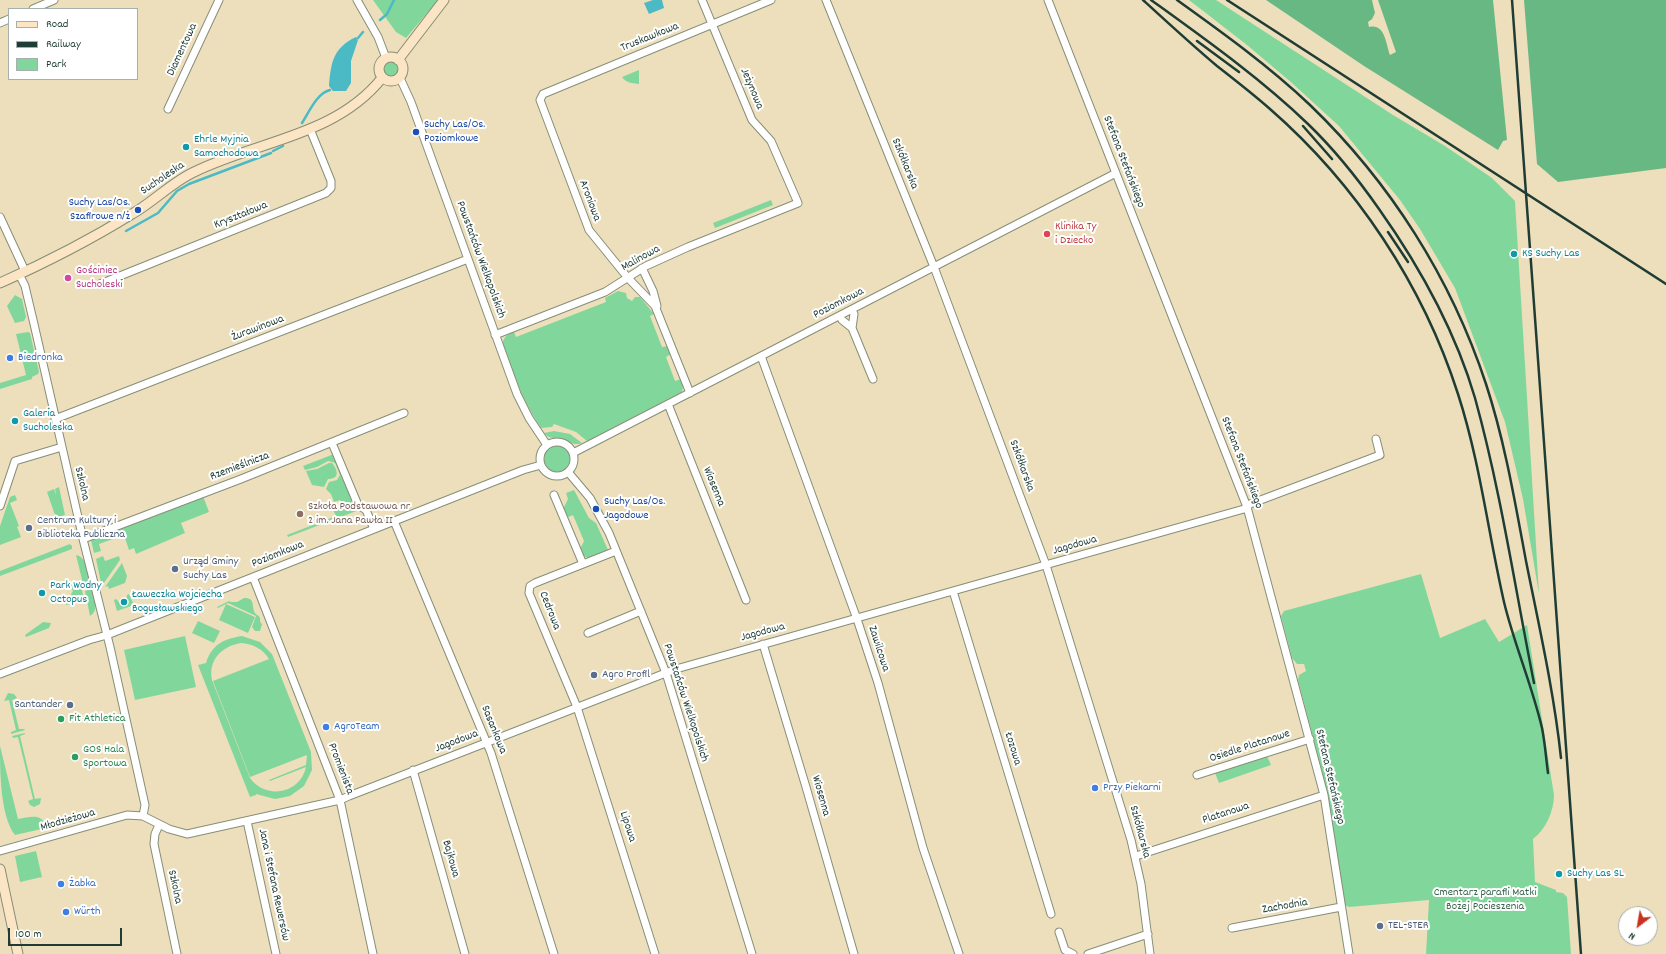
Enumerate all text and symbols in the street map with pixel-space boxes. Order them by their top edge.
legend [8,8,138,80]
text: Road [46,16,68,33]
street label: Truskawkowa [619,20,681,56]
street label: Diamentowa [165,21,201,79]
text: Railway [46,36,81,53]
text: Park [46,56,66,73]
street label: Jeżynowa [736,66,766,112]
street label: Stefana Stefańskiego [1099,114,1147,210]
place label: Suchy Las/Os. Poziomkowe [424,118,485,146]
marker: Suchy Las/Os. Poziomkowe [411,127,421,137]
place label: Ehrle Myjnia Samochodowa [194,133,258,161]
street label: Szkółkarska [887,136,921,192]
marker: Ehrle Myjnia Samochodowa [181,142,191,152]
street label: Sucholeska [138,159,188,199]
street label: Aroniowa [575,178,603,224]
place label: Suchy Las/Os. Szafirowe n/ż [69,196,130,224]
street label: Kryształowa [212,199,270,233]
street label: Powstańców Wielkopolskich [452,200,508,320]
marker: Suchy Las/Os. Szafirowe n/ż [133,205,143,215]
place label: Klinika Ty i Dziecko [1055,220,1096,248]
marker: Klinika Ty i Dziecko [1042,229,1052,239]
street label: Malinowa [619,243,663,275]
place label: KS Suchy Las [1522,247,1580,261]
marker: KS Suchy Las [1509,249,1519,259]
place label: Gościniec Sucholeski [76,264,122,292]
marker: Gościniec Sucholeski [63,273,73,283]
street label: Poziomkowa [811,285,867,323]
street label: Żurawinowa [230,312,286,346]
place label: Biedronka [18,351,63,365]
marker: Biedronka [5,353,15,363]
place label: Galeria Sucholeska [23,407,73,435]
street label: Stefana Stefańskiego [1217,415,1265,511]
marker: Galeria Sucholeska [10,416,20,426]
street label: Szkółkarska [1005,438,1037,494]
street label: Rzemieślnicza [208,449,272,485]
street label: Wiosenna [699,465,727,509]
street label: Szkolna [70,466,92,502]
place label: Suchy Las/Os. Jagodowe [604,495,665,523]
place label: Szkoła Podstawowa nr 2 im. Jana Pawła II [308,500,410,528]
marker: Suchy Las/Os. Jagodowe [591,504,601,514]
marker: Szkoła Podstawowa nr 2 im. Jana Pawła II [295,509,305,519]
place label: Centrum Kultury i Biblioteka Publiczna [37,514,125,542]
marker: Centrum Kultury i Biblioteka Publiczna [24,523,34,533]
street label: Jagodowa [1051,533,1099,559]
street label: Poziomkowa [250,538,306,572]
place label: Urząd Gminy Suchy Las [183,555,238,583]
marker: Urząd Gminy Suchy Las [170,564,180,574]
place label: Park Wodny Octopus [50,579,101,607]
marker: Park Wodny Octopus [37,588,47,598]
place label: Ławeczka Wojciecha Bogusławskiego [132,588,222,616]
street label: Cedrowa [535,590,563,632]
marker: Ławeczka Wojciecha Bogusławskiego [119,597,129,607]
street label: Jagodowa [739,620,787,646]
street label: Zawilcowa [864,624,892,674]
street label: Powstańców Wielkopolskich [659,642,711,764]
place label: Agro Profil [602,668,650,682]
marker: Agro Profil [589,670,599,680]
place label: Santander [15,698,62,712]
marker: Santander [65,700,75,710]
street label: Sasankowa [477,704,509,756]
place label: Fit Athletica [69,712,125,726]
marker: Fit Athletica [56,714,66,724]
place label: AgroTeam [334,720,380,734]
marker: AgroTeam [321,722,331,732]
street label: Jagodowa [433,727,481,757]
street label: Osiedle Platanowe [1208,727,1292,767]
street label: Stefana Stefańskiego [1311,728,1347,826]
street label: Łozowa [1000,731,1024,767]
street label: Promienista [324,741,356,797]
place label: GOS Hala Sportowa [83,743,127,771]
marker: GOS Hala Sportowa [70,752,80,762]
street label: Wiosenna [807,774,833,818]
place label: Przy Piekarni [1103,781,1161,795]
marker: Przy Piekarni [1090,783,1100,793]
street label: Platanowa [1201,800,1251,828]
street label: Szkółkarska [1125,804,1153,860]
street label: Młodzieżowa [39,806,97,836]
street label: Lipowa [615,810,639,844]
street label: Jana i Stefana Rewersów [254,828,292,942]
street label: Bajkowa [438,839,462,879]
place label: Suchy Las SL [1567,867,1624,881]
street label: Szkolna [163,869,185,905]
marker: Suchy Las SL [1554,869,1564,879]
place label: Żabka [69,877,96,891]
marker: Żabka [56,879,66,889]
park label: Cmentarz parafii Matki Bożej Pocieszenia [1434,886,1536,914]
street label: Zachodnia [1261,896,1309,918]
place label: Würth [74,905,100,919]
north arrow [1618,906,1658,946]
marker: Würth [61,907,71,917]
place label: TEL-STER [1388,919,1429,933]
scale bar [10,920,124,946]
marker: TEL-STER [1375,921,1385,931]
text: 100 m [15,926,42,943]
text: N [1626,927,1639,944]

